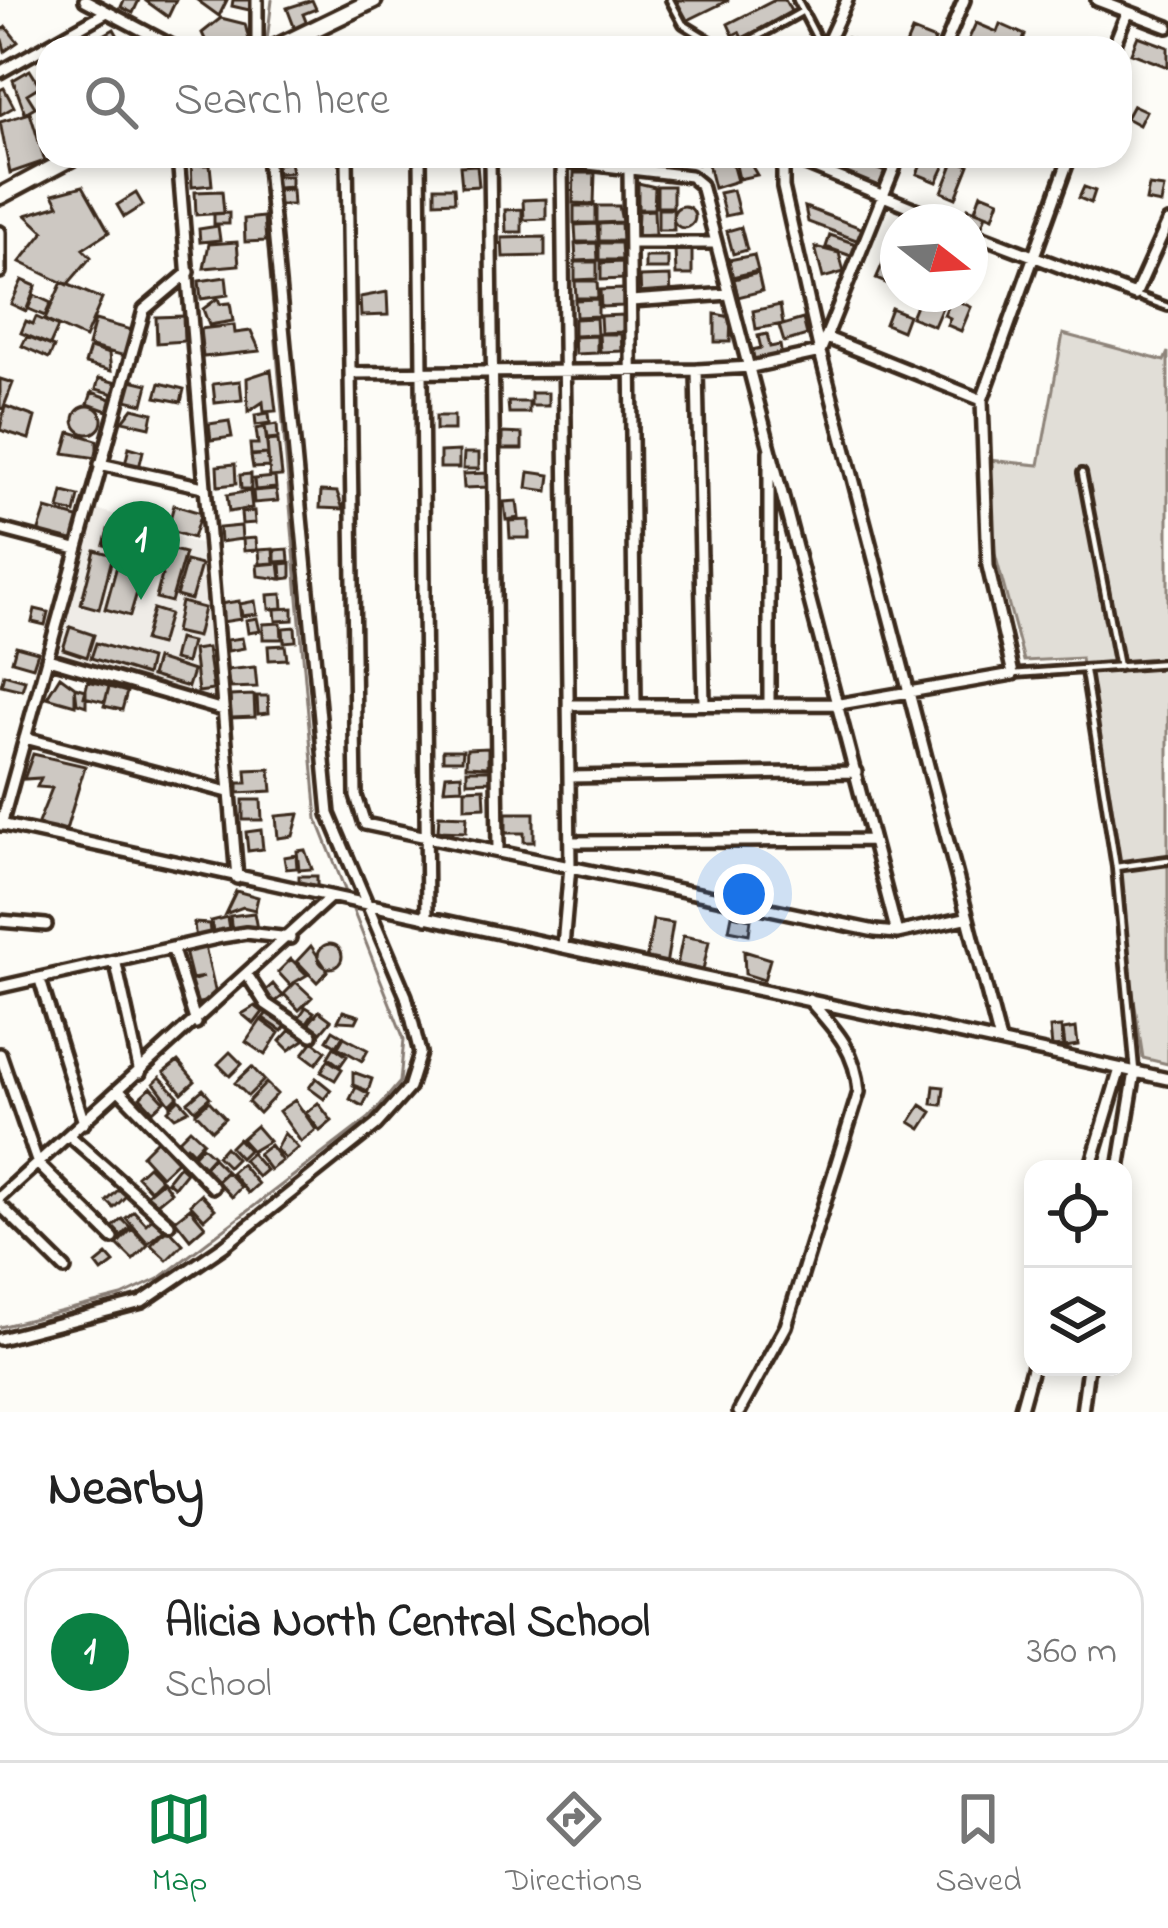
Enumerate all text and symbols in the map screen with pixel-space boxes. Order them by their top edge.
search box [36,36,1132,168]
icon: search [78,69,144,135]
text: Search here [174,69,390,135]
north arrow [880,204,988,312]
pin: 1 [102,501,180,600]
your location [714,864,774,924]
map controls [1024,1160,1132,1376]
button: locate [1024,1160,1132,1268]
button: layers [1024,1268,1132,1376]
text: Nearby [48,1453,204,1528]
text: Alicia North Central School [165,1591,650,1657]
text: 1 [84,1624,96,1681]
text: 360 m [1027,1624,1117,1681]
text: School [165,1657,272,1714]
tab: Map [146,1786,212,1906]
tab: Directions [505,1786,643,1906]
tab: Saved [935,1786,1022,1906]

